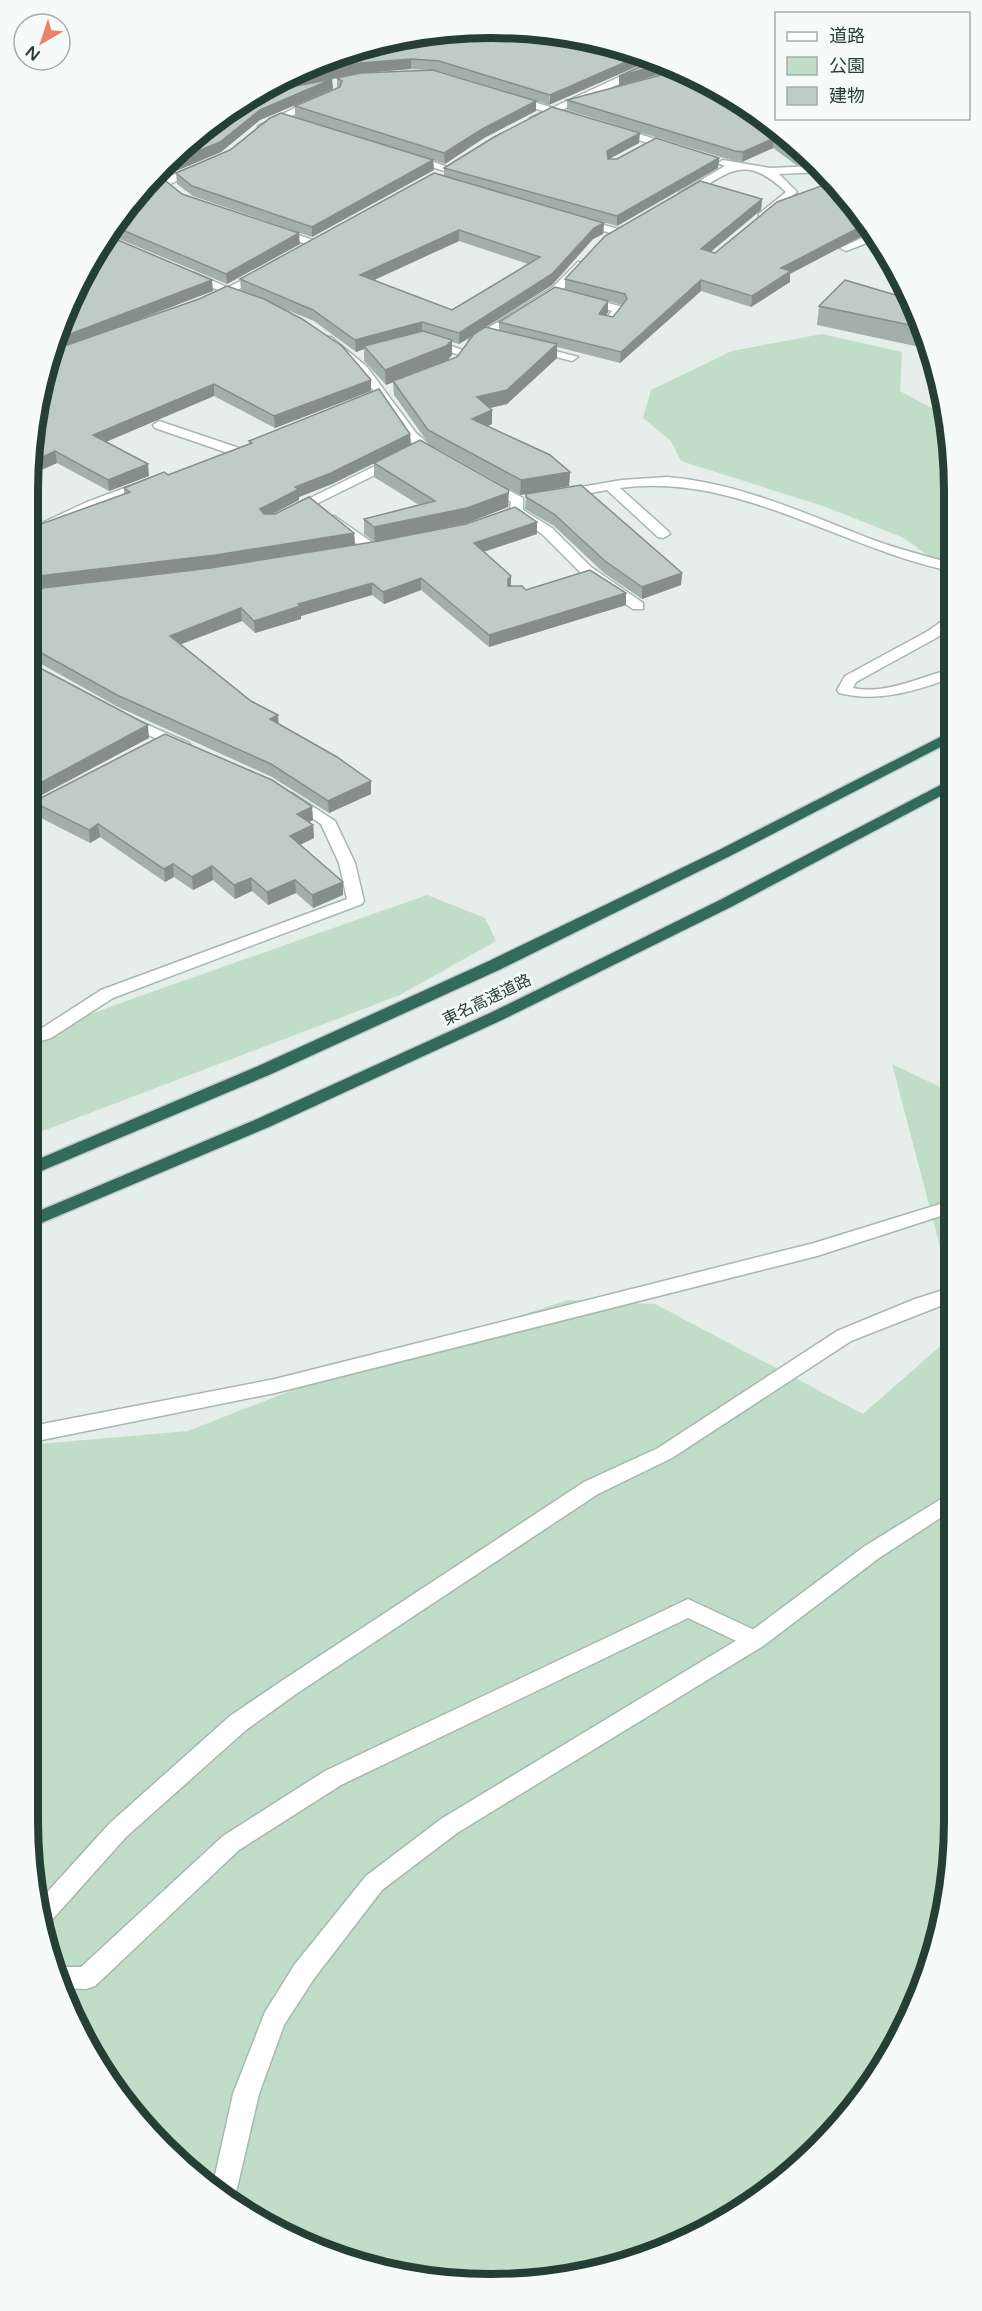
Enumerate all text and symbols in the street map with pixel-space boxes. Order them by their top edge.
north arrow [12,12,72,72]
legend [775,12,970,120]
text: 道路 [829,25,865,47]
text: N [22,41,44,65]
text: 公園 [829,55,865,77]
text: 建物 [829,85,865,107]
street label: 東名高速道路 [439,970,535,1030]

